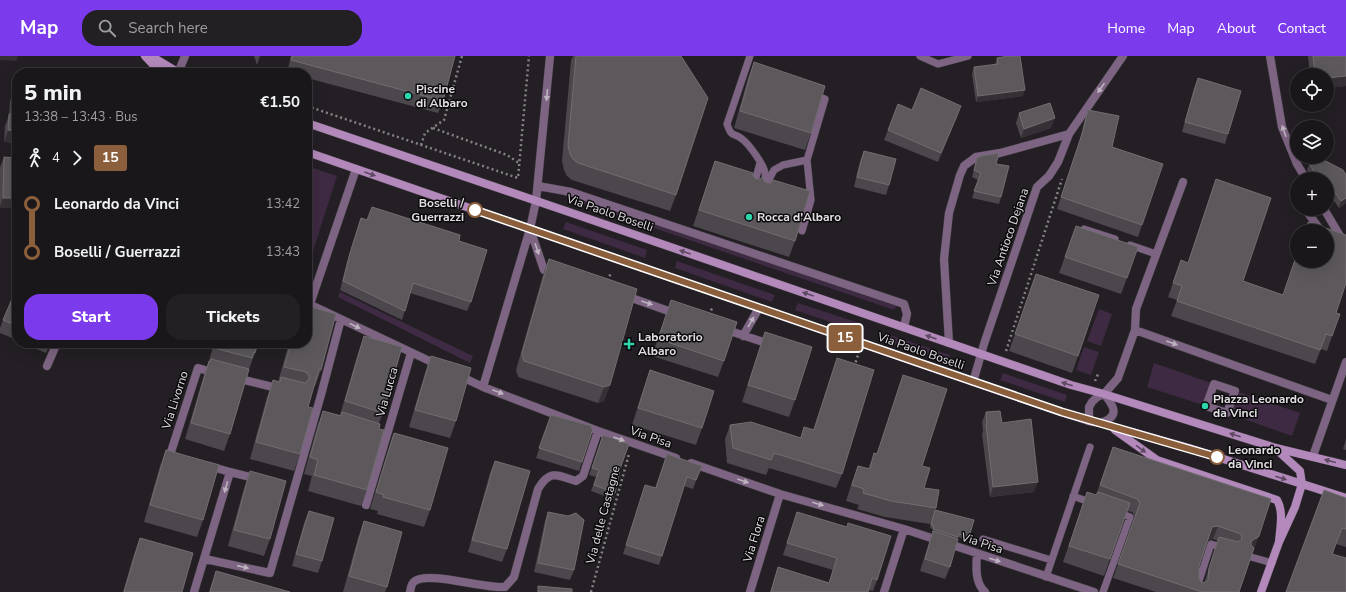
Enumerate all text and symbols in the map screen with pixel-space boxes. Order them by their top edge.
search box [82,10,362,46]
text: Map [20,15,58,41]
icon: search [96,17,118,39]
text: Search here [128,18,208,38]
text: Home [1107,19,1145,38]
text: Map [1167,19,1195,38]
text: About [1217,19,1256,38]
text: Contact [1278,19,1326,38]
map controls [1290,68,1334,268]
button: locate [1290,68,1334,112]
text: 5 min [24,78,82,108]
place label: Piscine di Albaro [416,81,468,111]
one-way arrow [1097,82,1105,93]
one-way arrow [543,89,550,101]
marker: Piscine di Albaro [403,91,413,101]
text: €1.50 [260,92,300,112]
text: 13:38 – 13:43 · Bus [24,108,138,126]
button: layers [1290,120,1334,164]
one-way arrow [1281,125,1287,137]
icon: walk [24,147,46,169]
icon: forward [66,147,88,169]
text: 15 [102,148,119,167]
text: 4 [52,149,60,167]
one-way arrow [365,171,377,177]
button: + [1290,172,1334,216]
street label: Via Antioco Dejana [983,186,1032,289]
street label: Via Paolo Boselli [563,190,656,235]
text: Leonardo da Vinci [54,194,179,214]
text: 13:42 [266,195,300,213]
place label: Boselli / Guerrazzi [411,195,464,225]
marker: Boselli / Guerrazzi [467,202,483,218]
place label: Rocca d'Albaro [757,209,841,225]
marker: Rocca d'Albaro [744,212,754,222]
button: − [1290,224,1334,268]
text: Boselli / Guerrazzi [54,242,180,262]
text: 13:43 [266,243,300,261]
one-way arrow [534,244,540,256]
one-way arrow [679,249,691,255]
one-way arrow [801,291,813,297]
button: Start [24,294,158,340]
button: Tickets [166,294,300,340]
one-way arrow [642,301,654,307]
one-way arrow [748,316,755,328]
one-way arrow [349,323,361,329]
line badge: 15 [827,325,863,351]
text: 15 [837,328,853,347]
street label: Via Paolo Boselli [874,328,967,373]
place label: Laboratorio Albaro [638,329,703,359]
one-way arrow [924,334,936,340]
marker: Laboratorio Albaro [623,338,635,350]
one-way arrow [1166,340,1178,346]
street label: Via Lucca [372,365,402,420]
street label: Via Livorno [158,369,192,432]
one-way arrow [1061,381,1073,387]
one-way arrow [492,390,504,396]
place label: Piazza Leonardo da Vinci [1213,391,1304,421]
marker: Piazza Leonardo da Vinci [1200,401,1210,411]
street label: Via Pisa [627,422,674,452]
one-way arrow [1228,432,1240,438]
one-way arrow [614,436,626,442]
place label: Leonardo da Vinci [1228,442,1280,472]
one-way arrow [1136,445,1147,453]
marker: Leonardo da Vinci [1209,449,1225,465]
one-way arrow [1323,457,1336,463]
street label: Via delle Castagne [582,464,624,567]
one-way arrow [1275,475,1287,481]
one-way arrow [737,478,749,484]
one-way arrow [223,481,229,493]
one-way arrow [812,502,824,508]
street label: Via Flora [739,514,769,565]
street label: Via Pisa [958,528,1005,557]
one-way arrow [990,557,1002,563]
one-way arrow [237,565,249,571]

